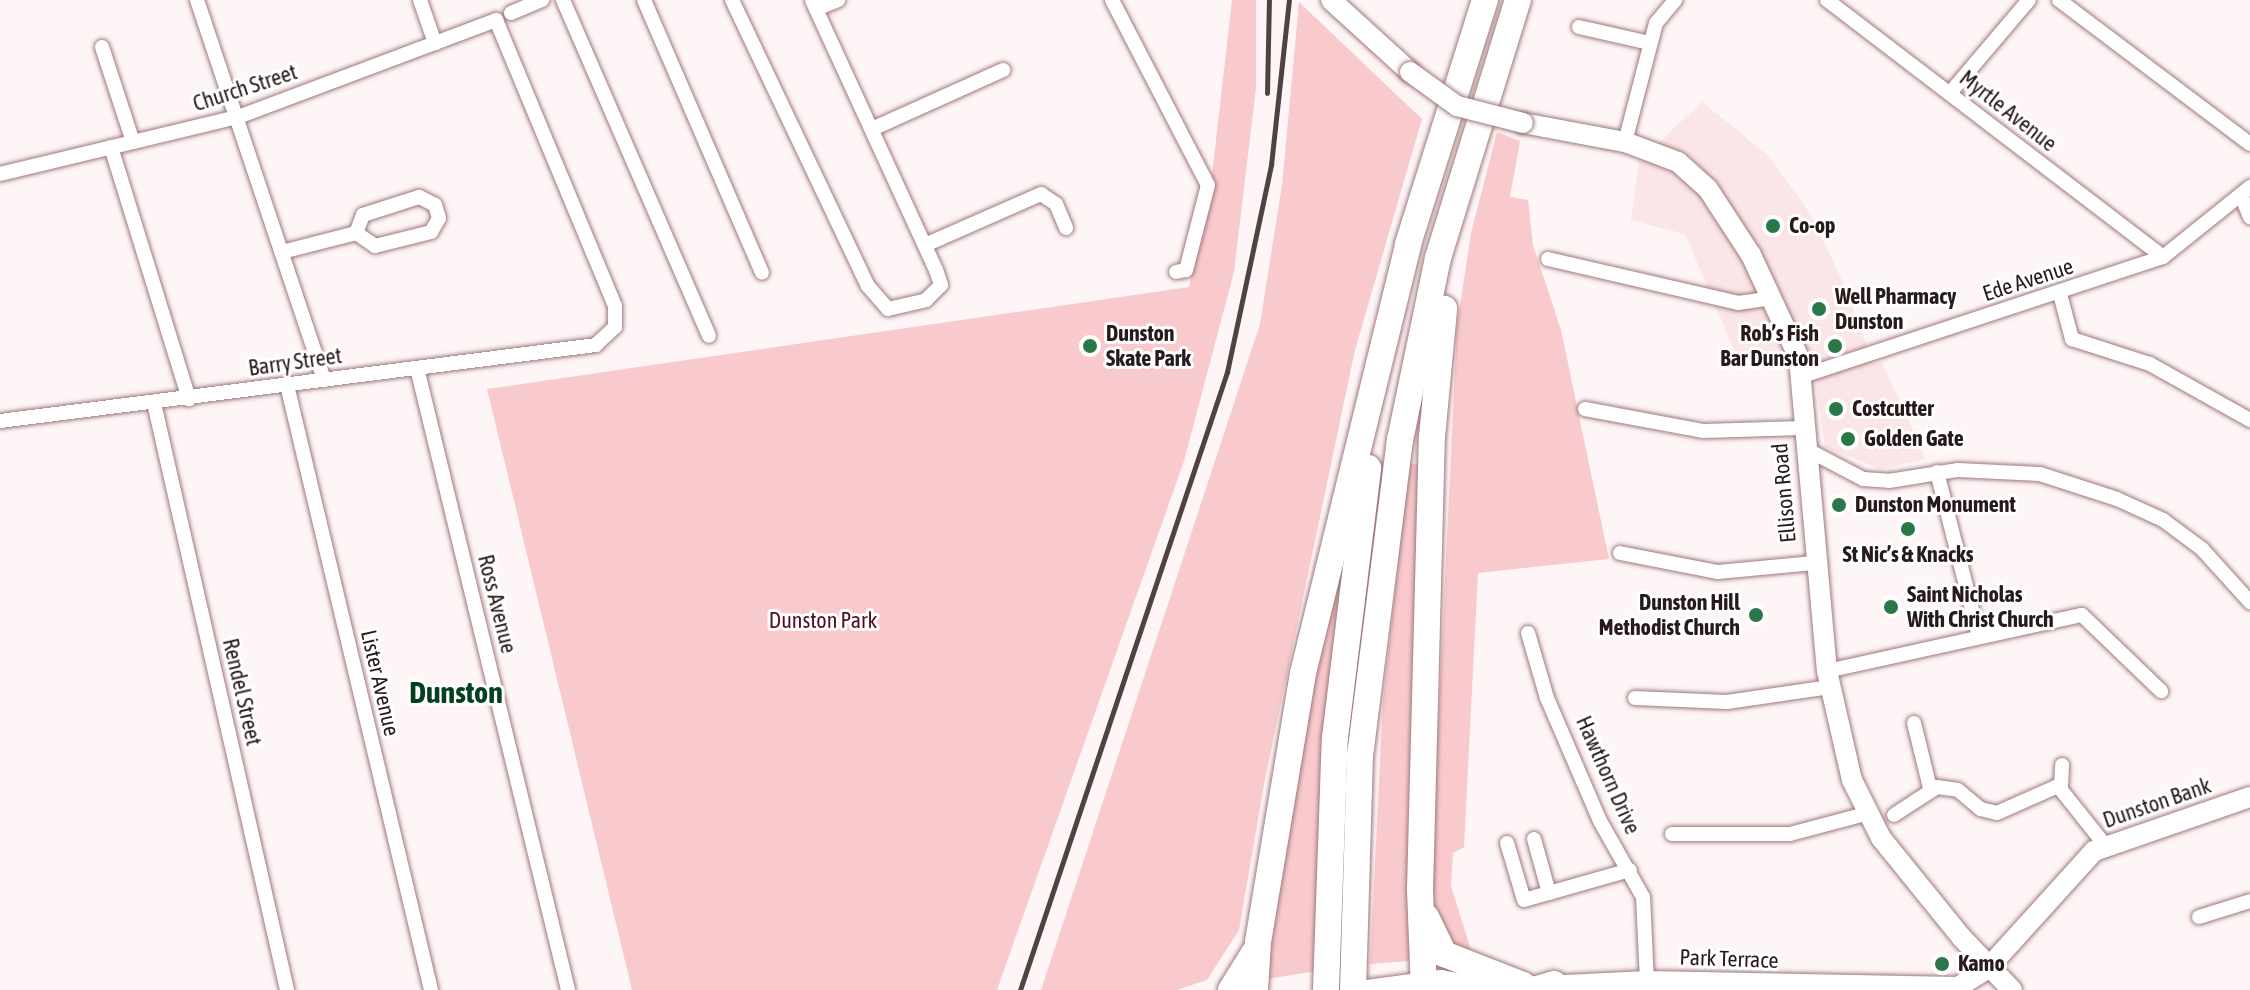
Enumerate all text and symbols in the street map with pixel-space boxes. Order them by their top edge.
street label: Church Street [190,59,300,117]
street label: Myrtle Avenue [1954,65,2062,157]
place label: Co-op [1789,213,1836,239]
marker: Co-op [1764,217,1782,235]
street label: Ede Avenue [1979,253,2077,307]
place label: Well Pharmacy Dunston [1835,283,1956,334]
marker: Well Pharmacy Dunston [1810,300,1828,318]
place label: Dunston Skate Park [1106,320,1191,372]
place label: Rob’s Fish Bar Dunston [1720,320,1819,372]
marker: Dunston Skate Park [1081,337,1099,355]
marker: Rob’s Fish Bar Dunston [1826,337,1844,355]
street label: Barry Street [247,342,343,382]
place label: Costcutter [1852,396,1934,422]
marker: Costcutter [1827,400,1845,418]
place label: Golden Gate [1864,426,1964,452]
marker: Golden Gate [1839,430,1857,448]
street label: Ellison Road [1766,442,1802,544]
place label: Dunston Monument [1855,492,2016,518]
marker: Dunston Monument [1830,496,1848,514]
marker: St Nic’s & Knacks [1899,520,1917,538]
place label: St Nic’s & Knacks [1842,542,1974,568]
street label: Ross Avenue [472,552,522,656]
place label: Saint Nicholas With Christ Church [1907,581,2054,632]
place label: Dunston Hill Methodist Church [1599,589,1740,640]
marker: Saint Nicholas With Christ Church [1882,598,1900,616]
marker: Dunston Hill Methodist Church [1747,606,1765,624]
park label: Dunston Park [769,608,877,634]
street label: Lister Avenue [355,627,405,739]
street label: Rendel Street [217,636,267,748]
district label: Dunston [409,674,503,710]
street label: Hawthorn Drive [1570,712,1646,838]
street label: Dunston Bank [2100,772,2214,834]
street label: Park Terrace [1679,944,1779,974]
place label: Kamo [1958,951,2005,977]
marker: Kamo [1933,955,1951,973]

